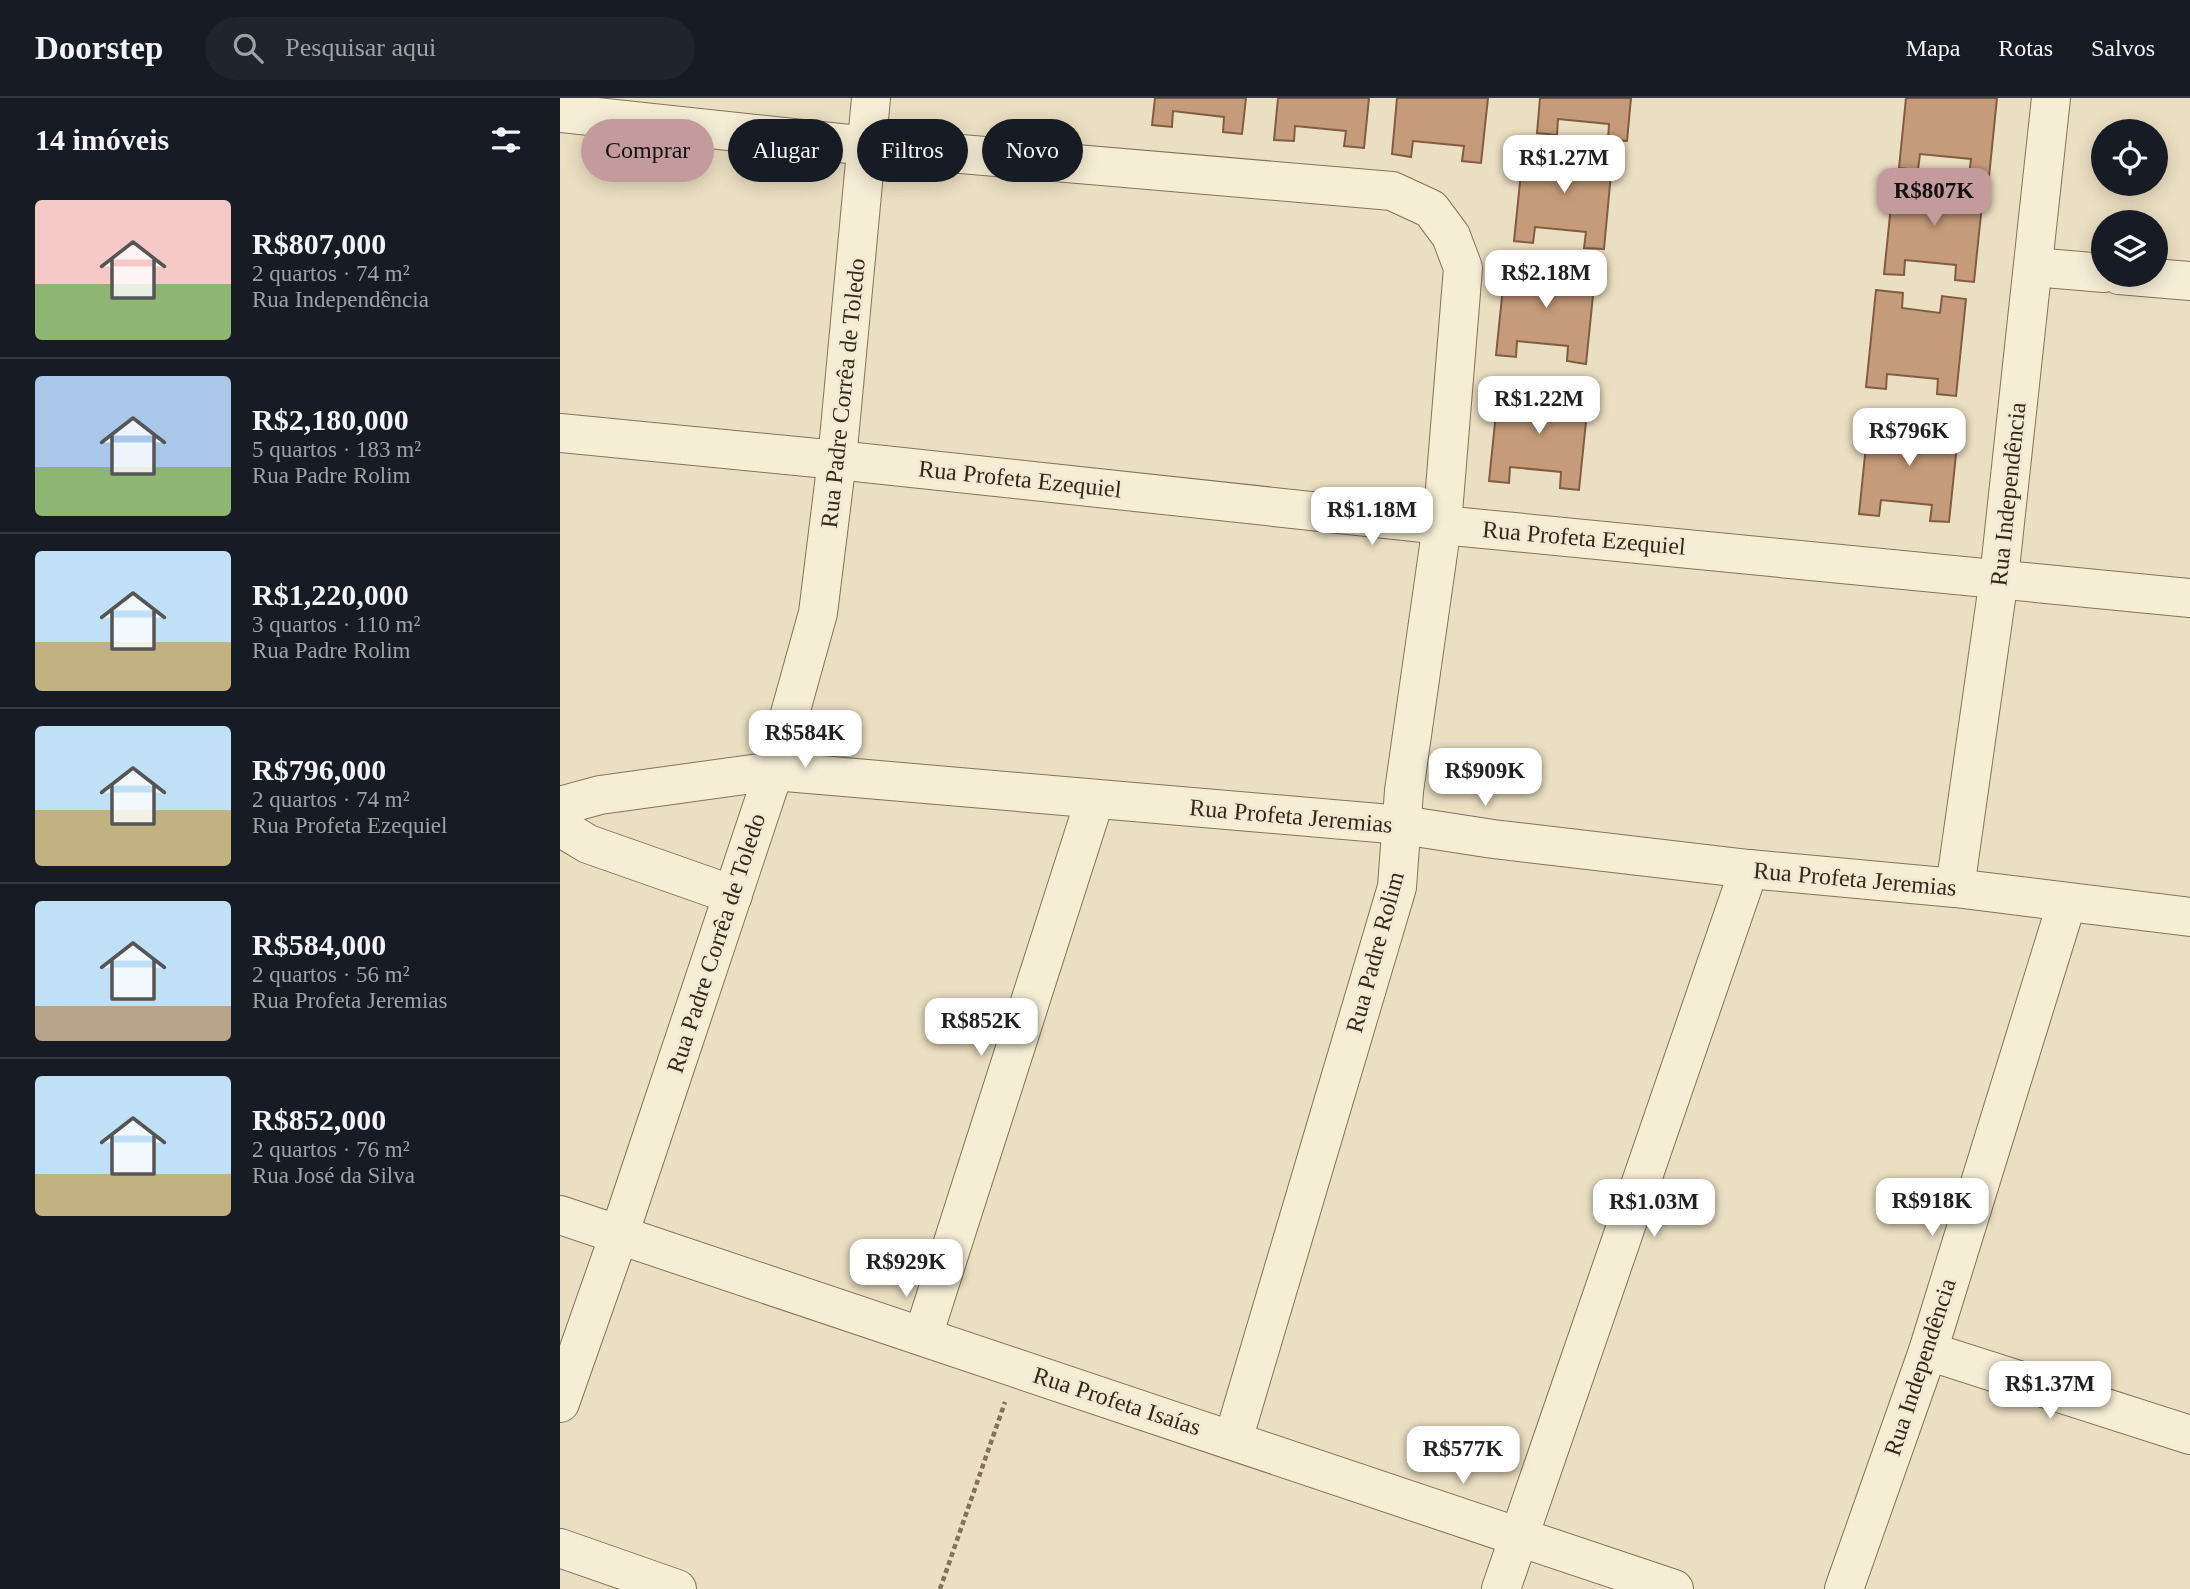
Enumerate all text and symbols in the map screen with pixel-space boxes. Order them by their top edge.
search box [205,17,695,80]
icon: search [229,29,267,67]
text: Doorstep [35,30,163,66]
text: Pesquisar aqui [285,33,436,62]
text: Mapa [1906,35,1960,61]
text: Rotas [1998,35,2053,61]
text: Salvos [2091,35,2155,61]
chip: Comprar [581,119,714,182]
chip: Alugar [728,119,843,182]
chip: Filtros [857,119,968,182]
chip: Novo [982,119,1083,182]
map controls [2091,119,2168,287]
button: locate [2091,119,2168,196]
icon: filters [487,121,525,159]
text: 14 imóveis [35,123,169,156]
pin: R$1.27M [1499,136,1629,195]
text: R$1.27M [1519,145,1609,170]
pin: R$807K [1877,169,1991,228]
text: R$807K [1894,178,1974,203]
button: layers [2091,210,2168,287]
text: R$807,000 [252,227,386,260]
icon: home [91,228,175,312]
pin: R$2.18M [1481,250,1611,310]
street label: Rua Padre Corrêa de Toledo [816,257,870,529]
text: R$2.18M [1501,260,1591,285]
text: 2 quartos · 74 m² [252,261,410,286]
text: Rua Independência [252,287,429,312]
pin: R$1.22M [1474,376,1604,436]
text: R$1.22M [1494,386,1584,411]
street label: Rua Independência [1985,401,2031,587]
text: R$2,180,000 [252,403,409,436]
icon: home [91,404,175,488]
pin: R$796K [1852,408,1966,468]
text: R$796K [1869,418,1949,443]
text: 5 quartos · 183 m² [252,437,421,462]
street label: Rua Profeta Ezequiel [917,455,1123,503]
text: Rua Padre Rolim [252,463,410,488]
pin: R$1.18M [1307,488,1437,547]
text: R$1.18M [1327,497,1417,522]
street label: Rua Profeta Ezequiel [1481,516,1687,560]
text: R$1,220,000 [252,578,409,611]
icon: home [91,579,175,663]
text: 3 quartos · 110 m² [252,612,420,637]
text: Rua Padre Rolim [252,638,410,663]
pin: R$584K [748,710,862,770]
text: R$584K [765,720,845,745]
pin: R$909K [1428,748,1542,808]
text: R$796,000 [252,753,386,786]
icon: home [91,754,175,838]
text: R$909K [1445,758,1525,783]
text: 2 quartos · 74 m² [252,787,410,812]
street label: Rua Profeta Jeremias [1188,794,1394,838]
street label: Rua Padre Corrêa de Toledo [662,810,770,1076]
text: Rua Profeta Ezequiel [252,813,447,838]
street label: Rua Profeta Jeremias [1752,857,1958,901]
street label: Rua Padre Rolim [1341,868,1409,1035]
text: R$584,000 [252,928,386,961]
icon: home [91,929,175,1013]
text: 2 quartos · 56 m² [252,962,410,987]
text: Rua Profeta Jeremias [252,988,447,1013]
pin: R$852K [924,998,1038,1058]
text: R$852K [941,1008,1021,1033]
text: R$852,000 [252,1103,386,1136]
icon: home [91,1104,175,1188]
text: 2 quartos · 76 m² [252,1137,410,1162]
text: Rua José da Silva [252,1163,415,1188]
pin: R$918K [1875,1178,1989,1238]
pin: R$1.03M [1589,1180,1719,1239]
text: R$918K [1892,1188,1972,1213]
text: R$1.03M [1609,1189,1699,1214]
pin: R$929K [849,1240,963,1299]
text: R$929K [866,1249,946,1274]
street label: Rua Independência [1879,1275,1961,1459]
street label: Rua Profeta Isaías [1030,1362,1204,1440]
pin: R$1.37M [1985,1362,2115,1421]
text: R$1.37M [2005,1371,2095,1396]
pin: R$577K [1406,1426,1520,1486]
text: R$577K [1423,1436,1503,1461]

